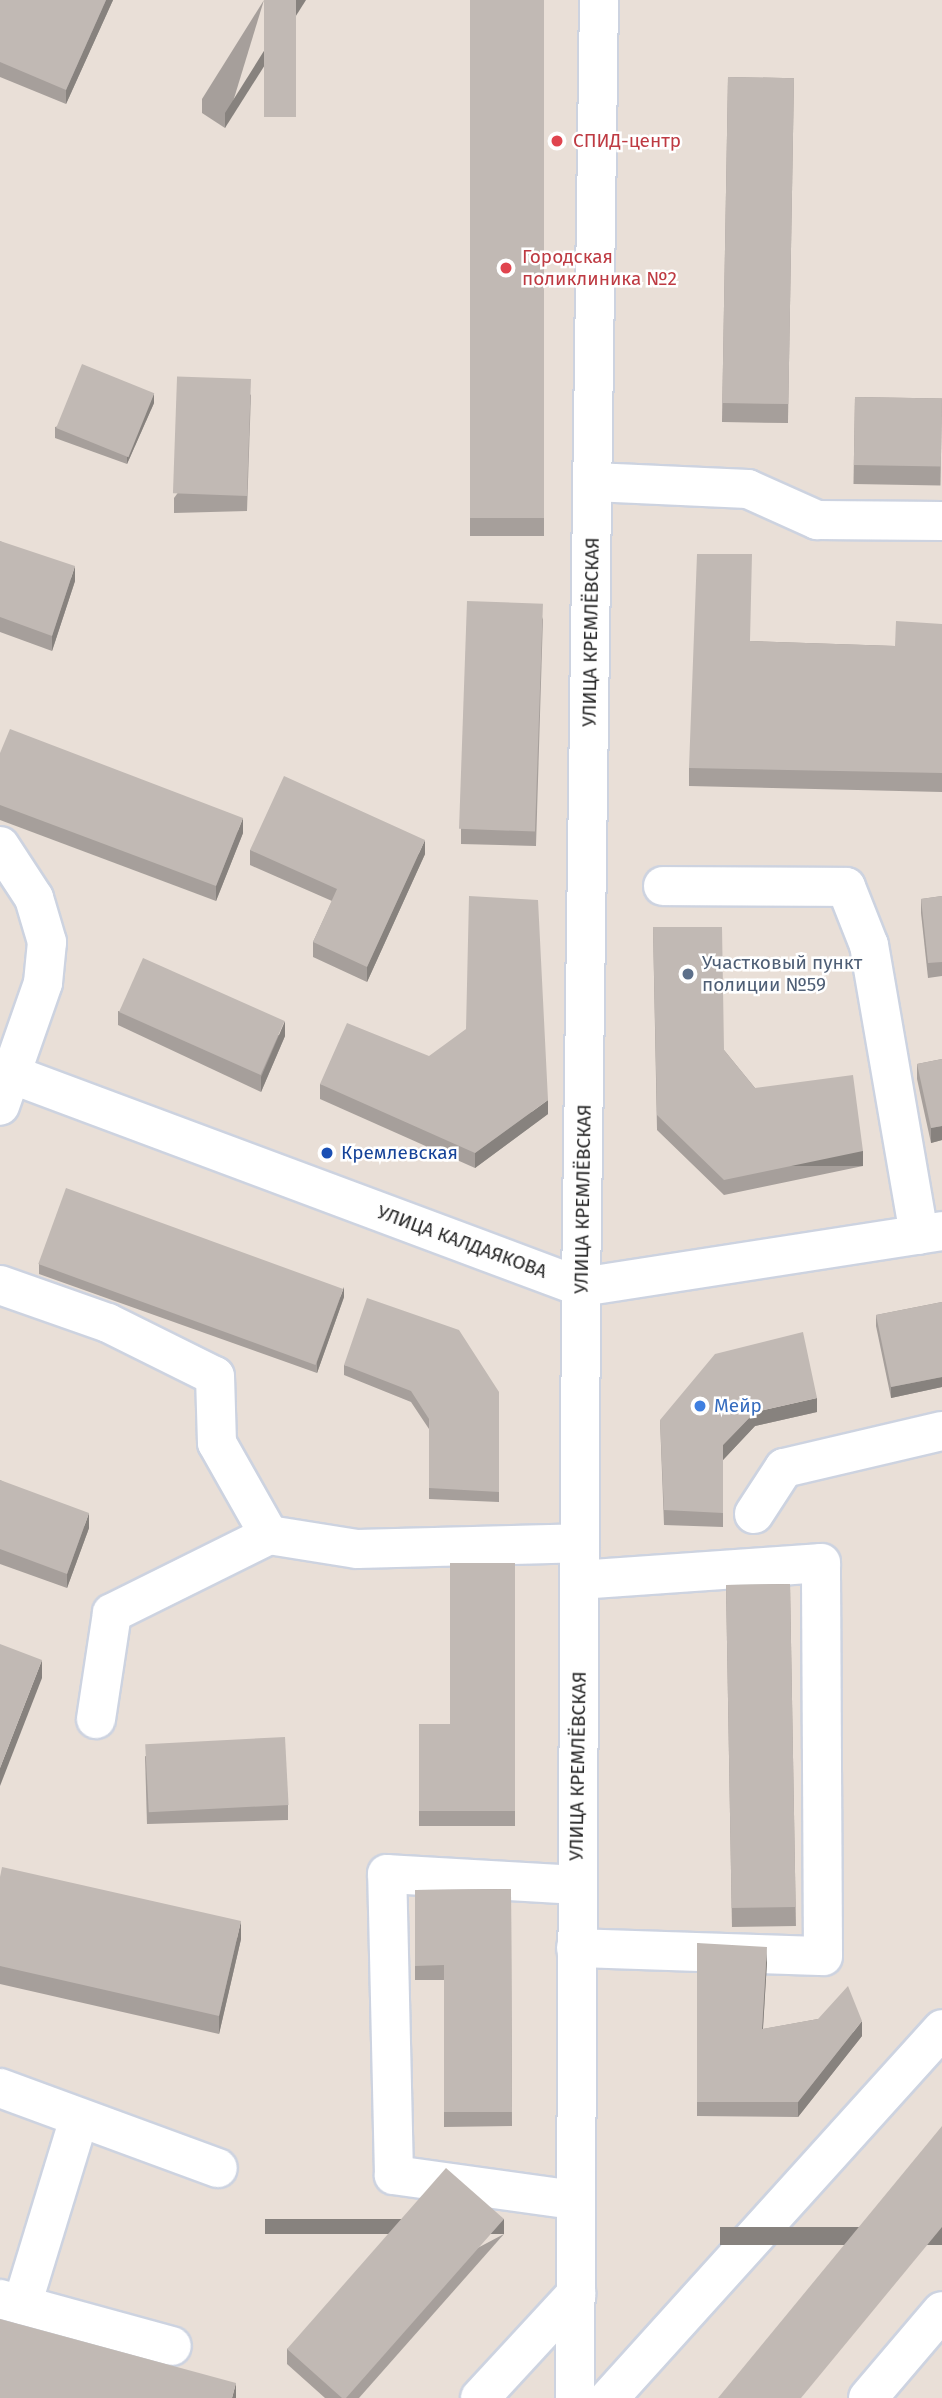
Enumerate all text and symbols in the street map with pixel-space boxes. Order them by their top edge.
place label: СПИД-центр [573,130,681,152]
marker: СПИД-центр [547,131,567,151]
place label: Городская поликлиника №2 [522,246,677,290]
marker: Городская поликлиника №2 [496,258,516,278]
street label: УЛИЦА КРЕМЛЁВСКАЯ [578,537,604,727]
place label: Участковый пункт полиции №59 [702,952,862,996]
marker: Участковый пункт полиции №59 [680,966,696,982]
street label: УЛИЦА КРЕМЛЁВСКАЯ [570,1104,596,1294]
place label: Кремлевская [341,1142,458,1164]
marker: Кремлевская [319,1145,335,1161]
street label: УЛИЦА КАЛДАЯКОВА [374,1201,550,1283]
place label: Мейр [714,1395,762,1417]
marker: Мейр [692,1398,708,1414]
street label: УЛИЦА КРЕМЛЁВСКАЯ [565,1671,591,1861]

